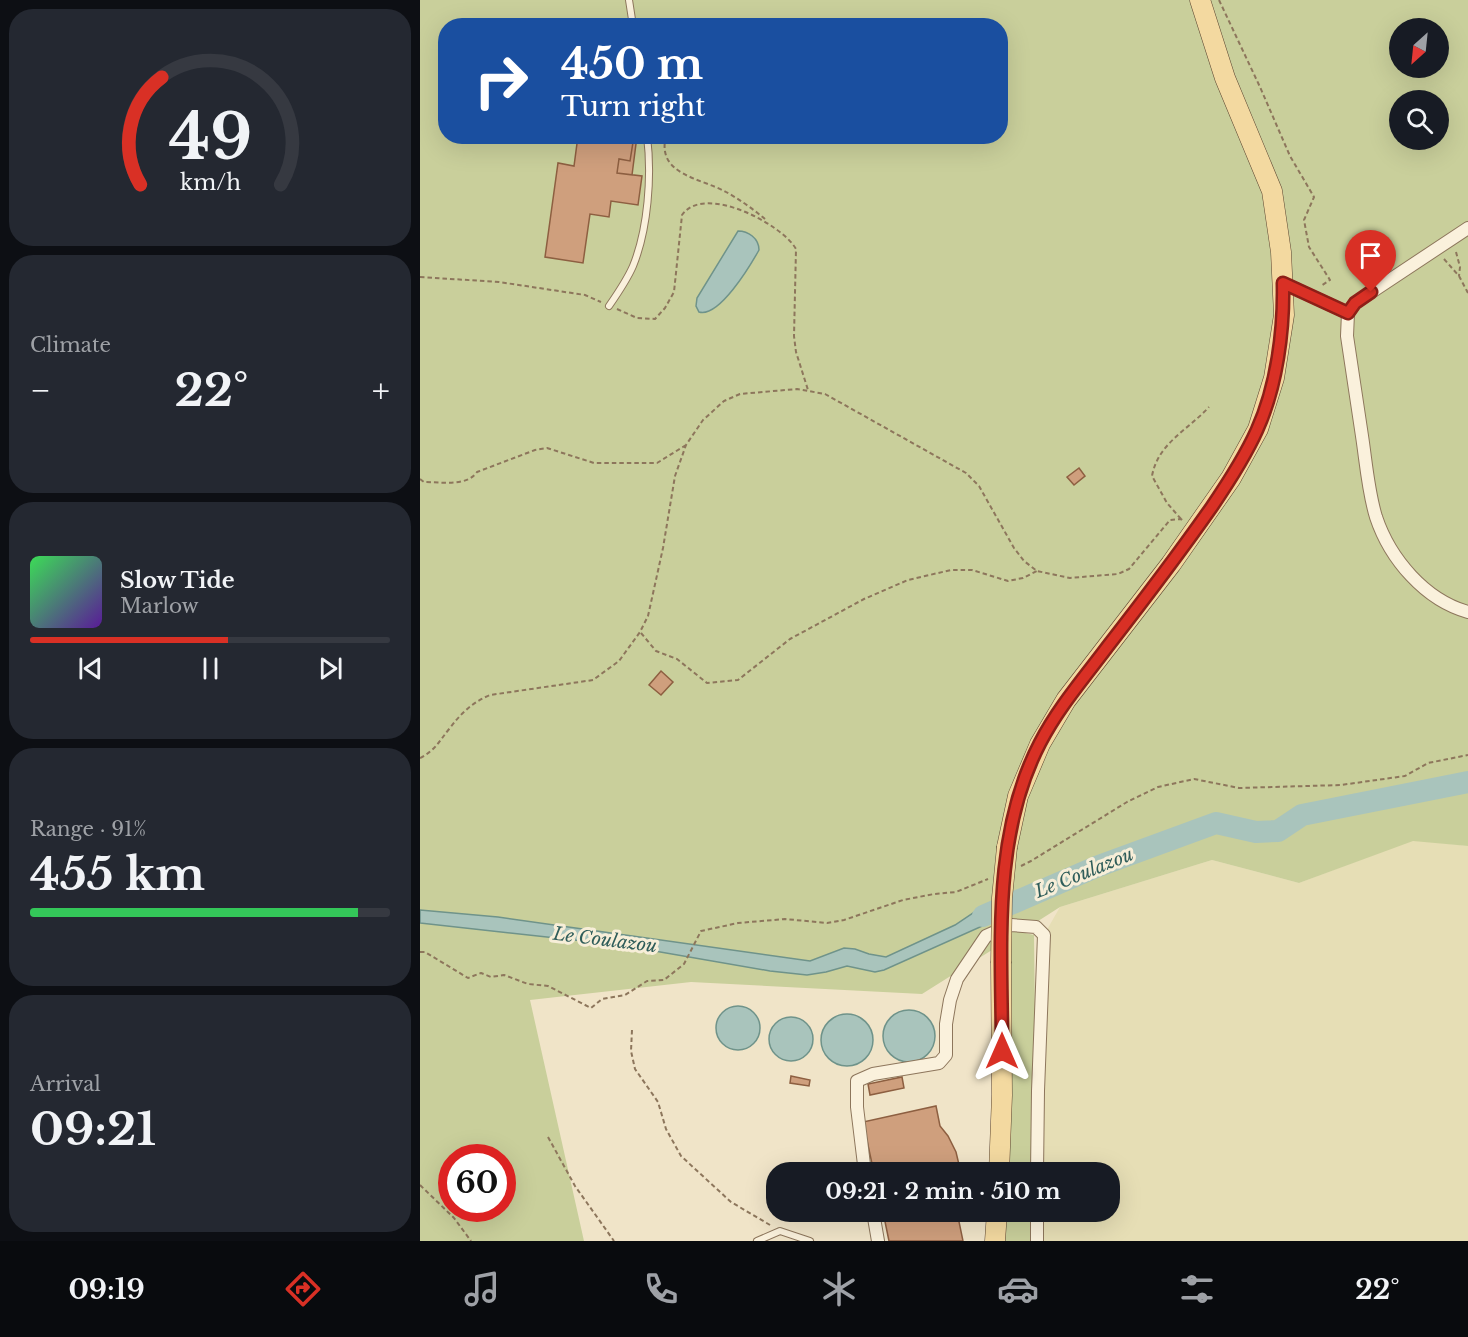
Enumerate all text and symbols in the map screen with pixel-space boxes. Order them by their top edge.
north arrow [1389,18,1449,78]
map controls [1389,18,1449,150]
text: 450 m [561,38,703,90]
icon: right [462,42,540,120]
text: Turn right [561,90,705,123]
button: search [1389,90,1449,150]
text: 49 [168,98,252,176]
text: km/h [180,169,241,196]
pin [1345,230,1396,292]
icon: arrive [1354,239,1387,272]
text: Climate [30,333,111,357]
text: 22° [175,362,248,418]
text: − [30,370,51,411]
text: + [372,370,390,411]
text: Slow Tide [120,567,235,594]
text: Marlow [120,594,199,618]
icon: previous [74,652,107,685]
icon: pause [194,652,227,685]
icon: next [314,652,347,685]
text: Range · 91% [30,817,146,841]
water label: Le Coulazou [1031,843,1137,903]
text: 455 km [30,846,205,902]
water label: Le Coulazou [551,923,658,957]
position arrow [970,1019,1034,1083]
text: Arrival [30,1072,101,1096]
text: 09:21 [30,1101,156,1157]
speed limit sign: 60 [438,1144,516,1222]
text: 09:21 · 2 min · 510 m [825,1178,1061,1205]
icon: directions [282,1268,324,1310]
icon: music [461,1268,503,1310]
icon: phone [640,1268,682,1310]
icon: climate [818,1268,860,1310]
icon: car [997,1268,1039,1310]
icon: filters [1176,1268,1218,1310]
text: 09:19 [68,1273,145,1306]
text: 22° [1355,1273,1399,1306]

